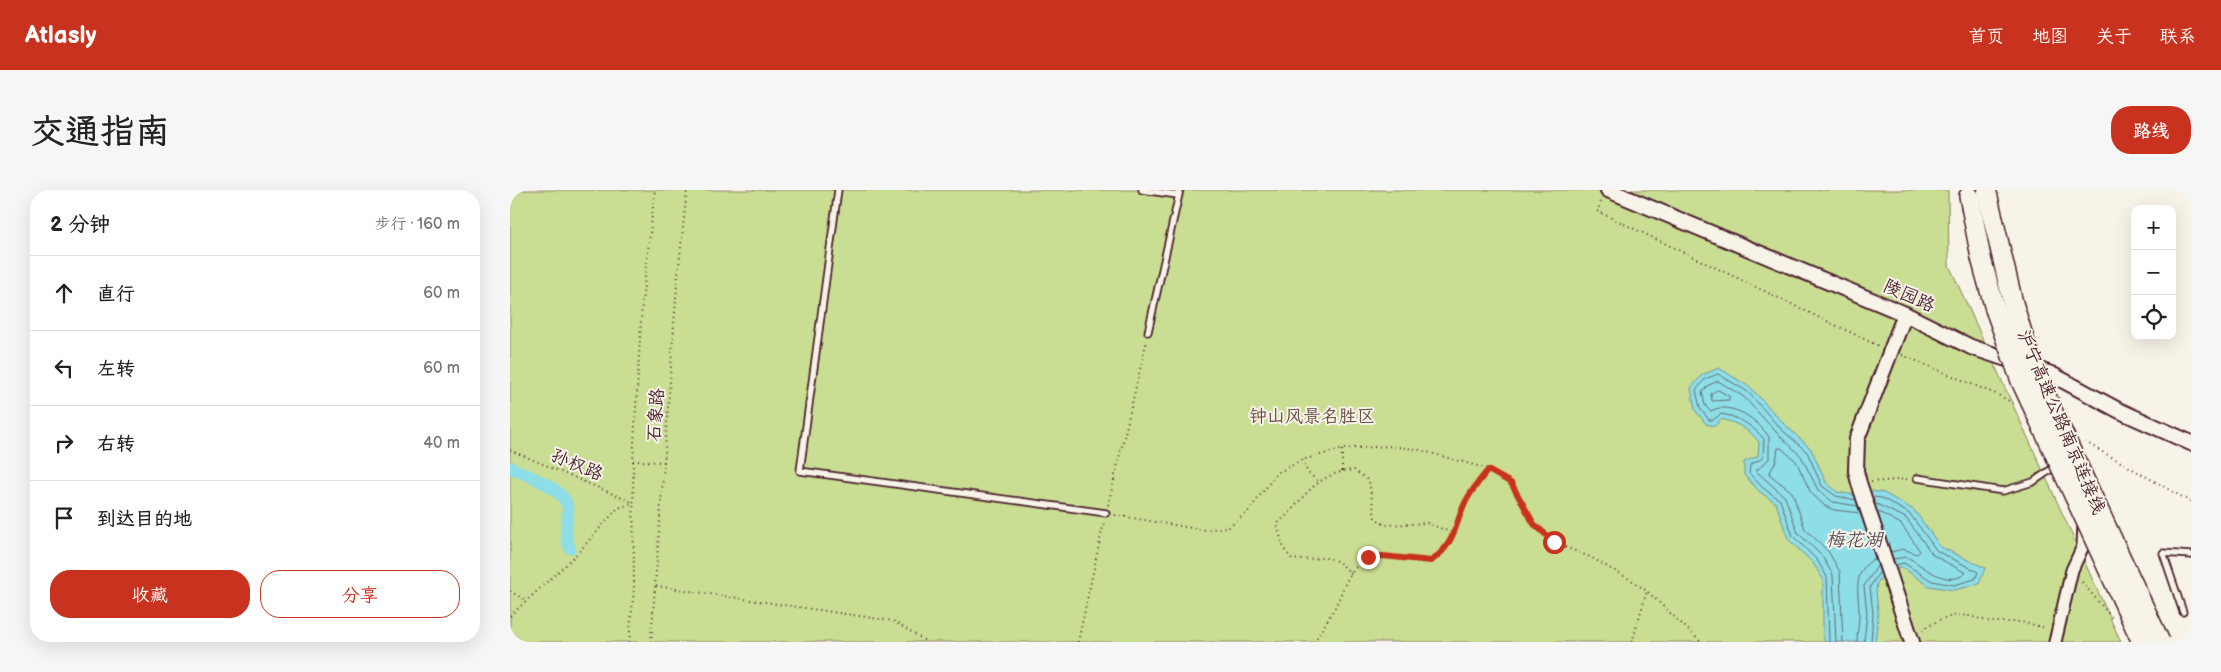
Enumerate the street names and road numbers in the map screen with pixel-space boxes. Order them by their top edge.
street label: 陵园路 [1880,275,1938,317]
street label: 沪宁高速公路南京连接线 [2013,327,2109,517]
street label: 石象路 [644,387,668,443]
street label: 孙权路 [548,445,606,485]

